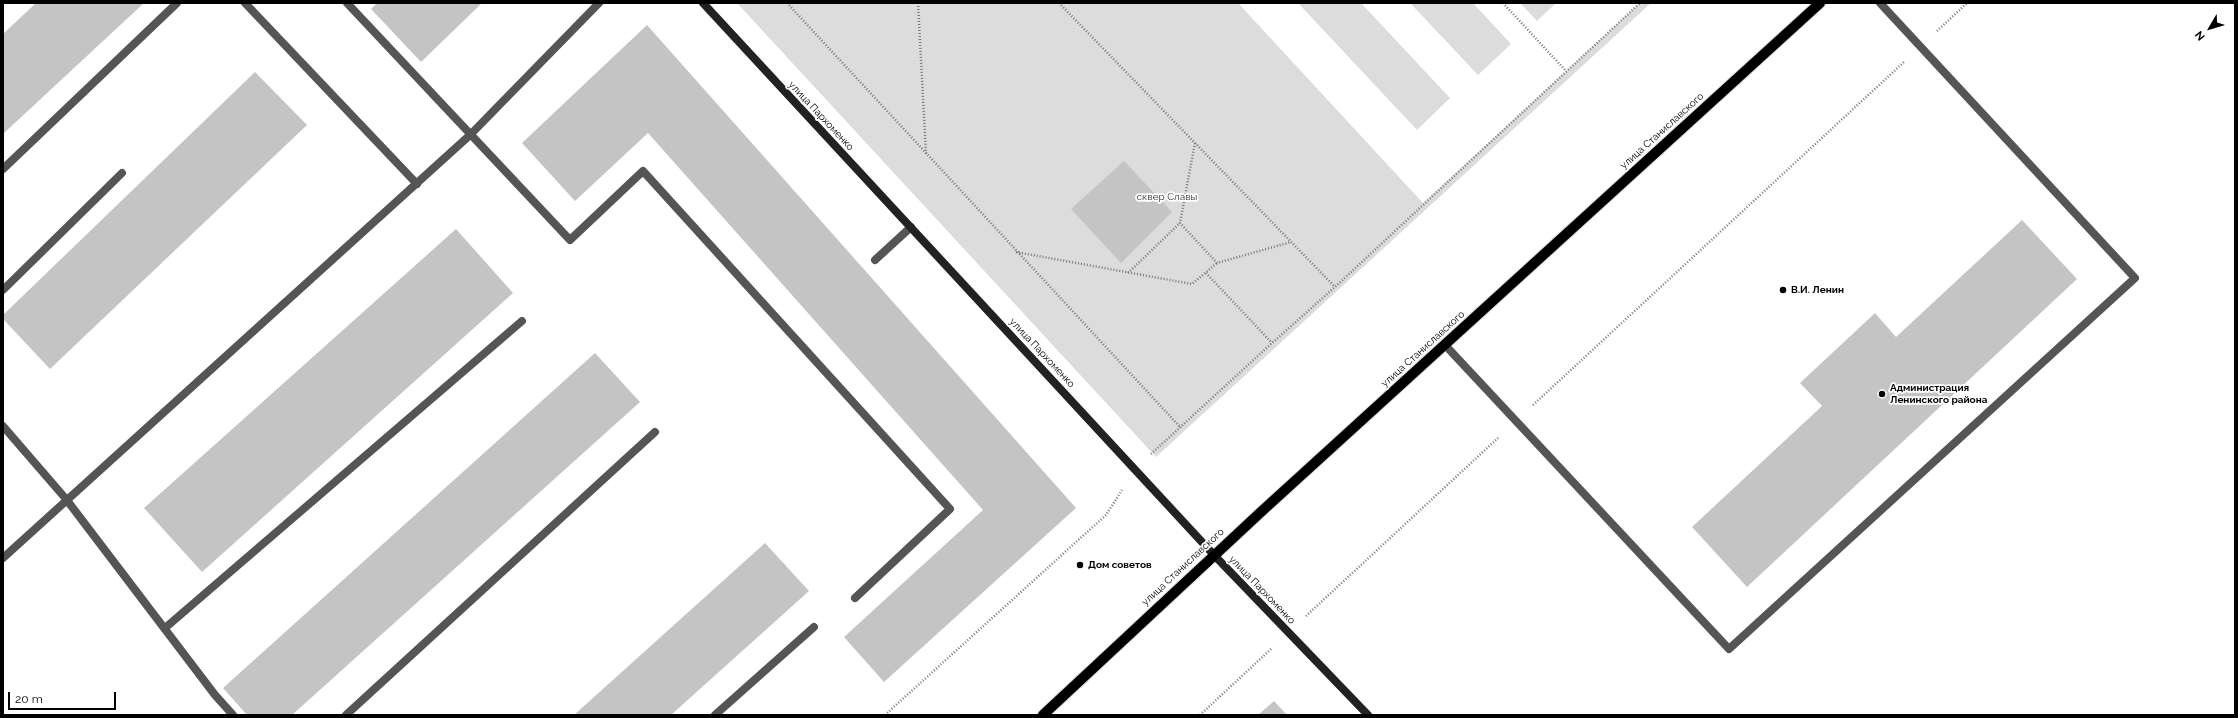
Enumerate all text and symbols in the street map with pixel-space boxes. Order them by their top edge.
north arrow [2190,8,2230,48]
text: N [2192,28,2208,43]
street label: улица Пархоменко [786,79,856,153]
street label: улица Станиславского [1618,90,1706,172]
park label: сквер Славы [1137,191,1197,203]
place label: В.И. Ленин [1791,284,1844,296]
marker: В.И. Ленин [1778,285,1788,295]
street label: улица Станиславского [1379,308,1467,390]
street label: улица Пархоменко [1007,316,1077,390]
place label: Администрация Ленинского района [1890,382,1987,406]
marker: Администрация Ленинского района [1877,389,1887,399]
street label: улица Станиславского [1139,526,1227,608]
street label: улица Пархоменко [1226,553,1298,627]
place label: Дом советов [1088,559,1152,571]
marker: Дом советов [1075,560,1085,570]
scale bar [10,684,118,710]
text: 20 m [15,692,43,706]

